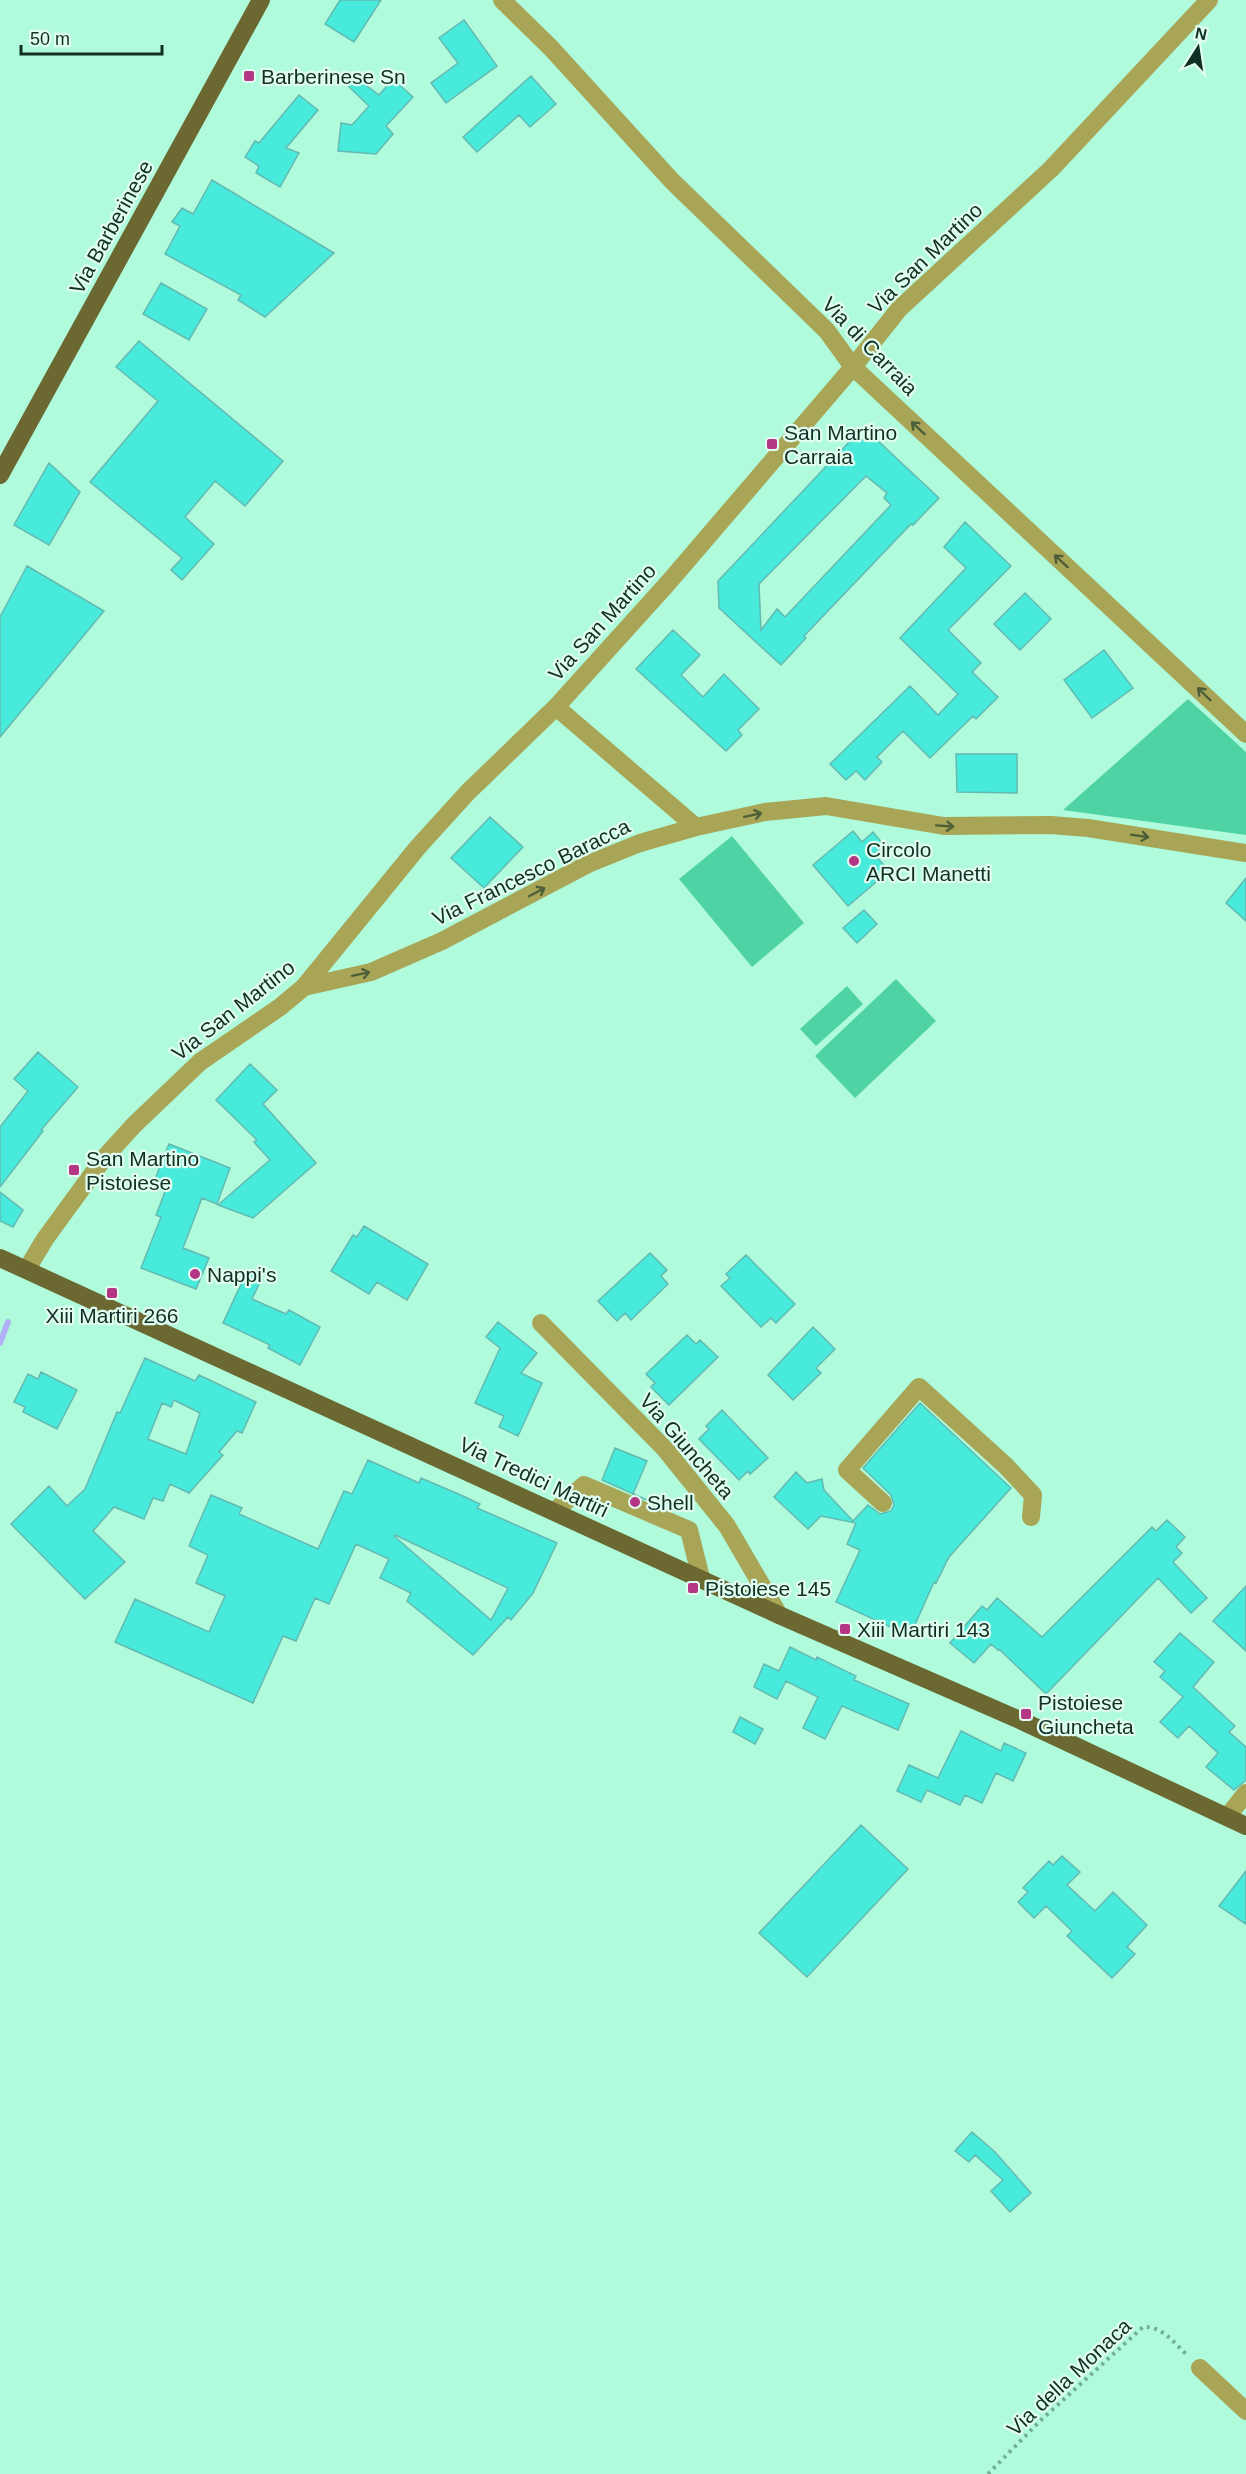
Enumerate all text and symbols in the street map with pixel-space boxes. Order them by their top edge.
scale bar [21,18,162,56]
north arrow [1168,18,1228,78]
text: N [1194,24,1208,43]
text: 50 m [30,29,70,49]
place label: Barberinese Sn [261,65,406,88]
marker: Barberinese Sn [242,69,256,83]
street label: Via Barberinese [65,156,157,298]
street label: Via San Martino [863,198,987,318]
street label: Via di Carraia [818,292,923,400]
place label: San Martino Carraia [784,421,897,468]
one-way arrow [911,421,926,435]
marker: San Martino Carraia [765,437,779,451]
one-way arrow [1054,554,1069,568]
street label: Via San Martino [544,559,660,685]
one-way arrow [1196,686,1211,701]
one-way arrow [742,809,762,820]
street label: Via Francesco Baracca [429,814,634,930]
one-way arrow [935,821,955,832]
one-way arrow [1129,831,1149,842]
place label: Circolo ARCI Manetti [866,838,991,885]
marker: Circolo ARCI Manetti [847,854,861,868]
one-way arrow [528,885,546,897]
street label: Via San Martino [167,955,299,1065]
one-way arrow [351,968,370,979]
place label: San Martino Pistoiese [86,1147,199,1194]
marker: San Martino Pistoiese [67,1163,81,1177]
place label: Nappi's [207,1263,276,1286]
marker: Nappi's [188,1267,202,1281]
marker: Xiii Martiri 266 [105,1286,119,1300]
place label: Xiii Martiri 266 [45,1304,179,1327]
street label: Via Giuncheta [635,1389,739,1503]
street label: Via Tredici Martiri [456,1432,612,1522]
place label: Shell [647,1491,694,1514]
marker: Shell [628,1495,642,1509]
place label: Pistoiese 145 [705,1577,831,1600]
marker: Pistoiese 145 [686,1581,700,1595]
place label: Xiii Martiri 143 [857,1618,990,1641]
marker: Xiii Martiri 143 [838,1622,852,1636]
place label: Pistoiese Giuncheta [1038,1691,1134,1738]
marker: Pistoiese Giuncheta [1019,1707,1033,1721]
street label: Via della Monaca [1002,2314,1136,2440]

